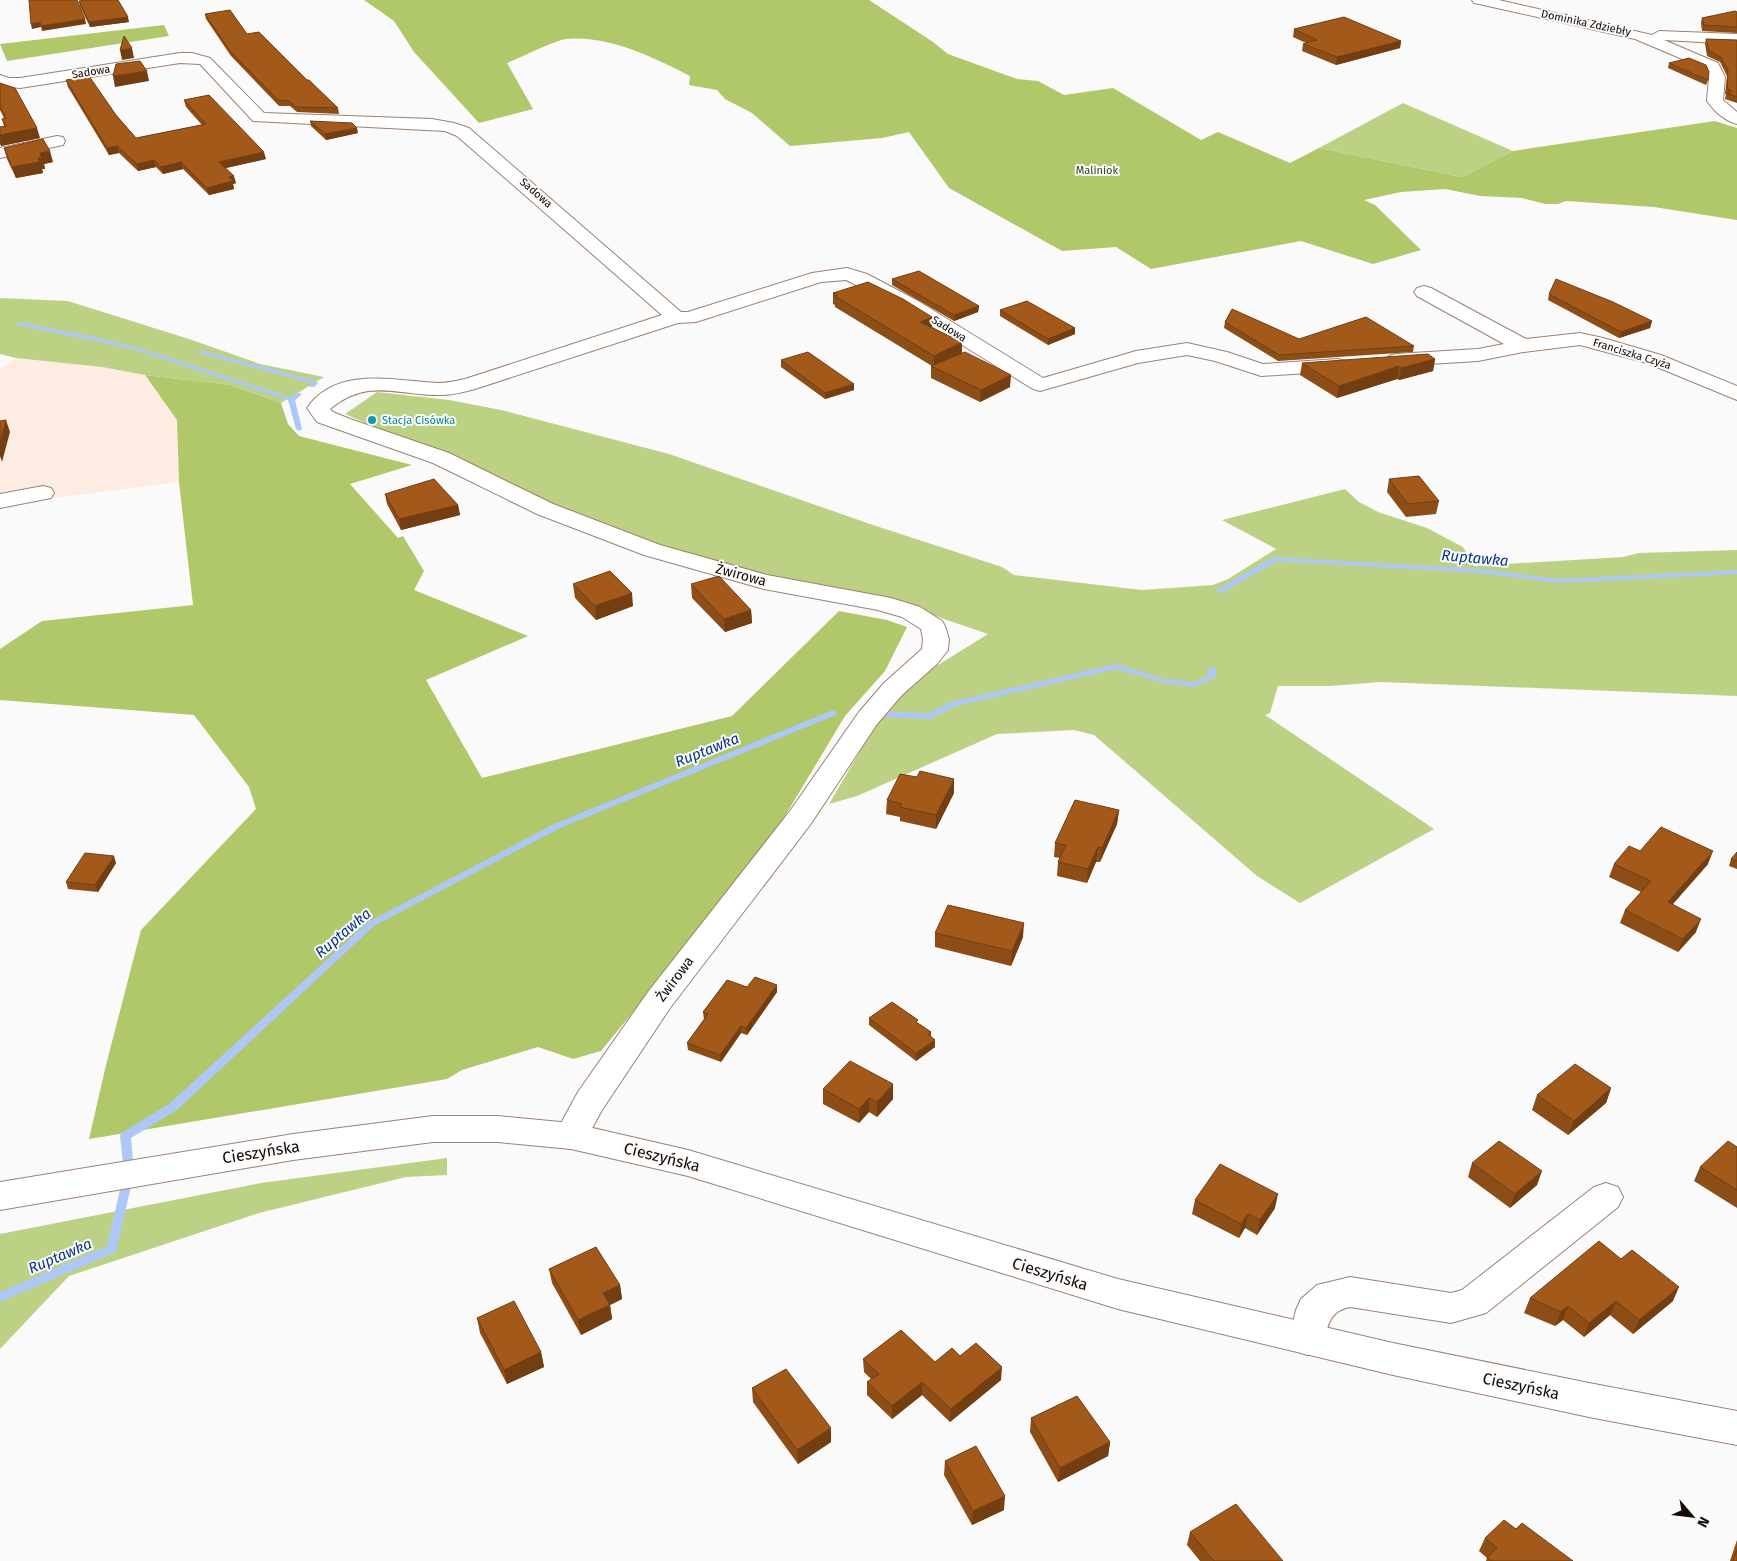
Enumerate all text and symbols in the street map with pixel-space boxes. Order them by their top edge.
street label: Dominika Zdziebły [1540,7,1633,39]
street label: Sadowa [71,63,111,81]
park label: Maliniok [1076,164,1119,177]
street label: Sadowa [517,175,555,211]
street label: Sadowa [929,313,969,345]
street label: Franciszka Czyża [1591,336,1673,372]
marker: Stacja Cisówka [366,414,378,426]
place label: Stacja Cisówka [382,414,455,427]
water label: Ruptawka [1441,546,1509,570]
street label: Żwirowa [714,559,768,590]
water label: Ruptawka [672,729,742,771]
water label: Ruptawka [311,904,375,962]
street label: Żwirowa [652,953,697,1005]
street label: Cieszyńska [221,1137,301,1167]
street label: Cieszyńska [622,1138,702,1176]
water label: Ruptawka [26,1235,94,1277]
street label: Cieszyńska [1010,1254,1090,1294]
street label: Cieszyńska [1481,1369,1561,1403]
north arrow [1667,1491,1717,1541]
text: N [1693,1514,1713,1530]

